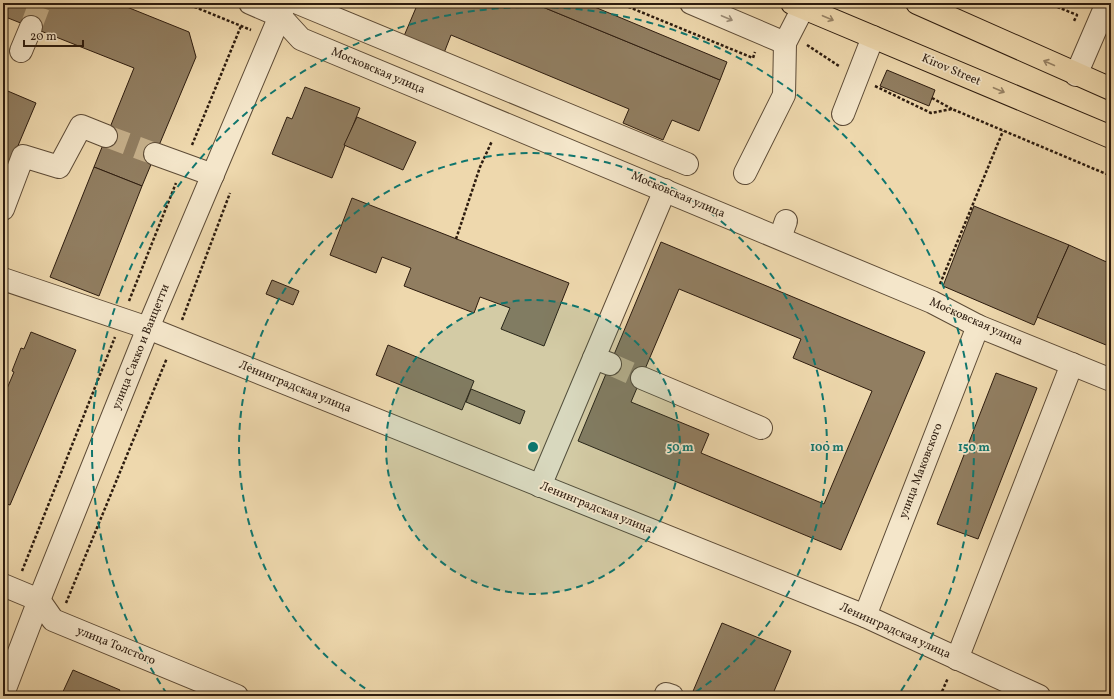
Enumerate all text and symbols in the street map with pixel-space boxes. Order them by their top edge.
one-way arrow [721,15,733,22]
one-way arrow [821,15,833,22]
scale bar [24,22,83,48]
text: 20 m [30,29,57,45]
street label: Московская улица [328,44,428,98]
street label: Kirov Street [919,50,983,90]
one-way arrow [1044,59,1056,66]
one-way arrow [993,87,1005,94]
street label: Московская улица [628,168,728,222]
street label: улица Сакко и Ванцетти [108,282,174,412]
street label: Московская улица [927,294,1025,350]
street label: Ленинградская улица [236,357,354,417]
street label: улица Маковского [895,421,947,521]
centre of rings [526,440,540,454]
text: 50 m [666,440,694,456]
text: 100 m [810,440,844,456]
text: 150 m [958,440,990,456]
street label: Ленинградская улица [537,478,655,538]
street label: Ленинградская улица [837,599,953,663]
street label: улица Толстого [74,623,158,669]

